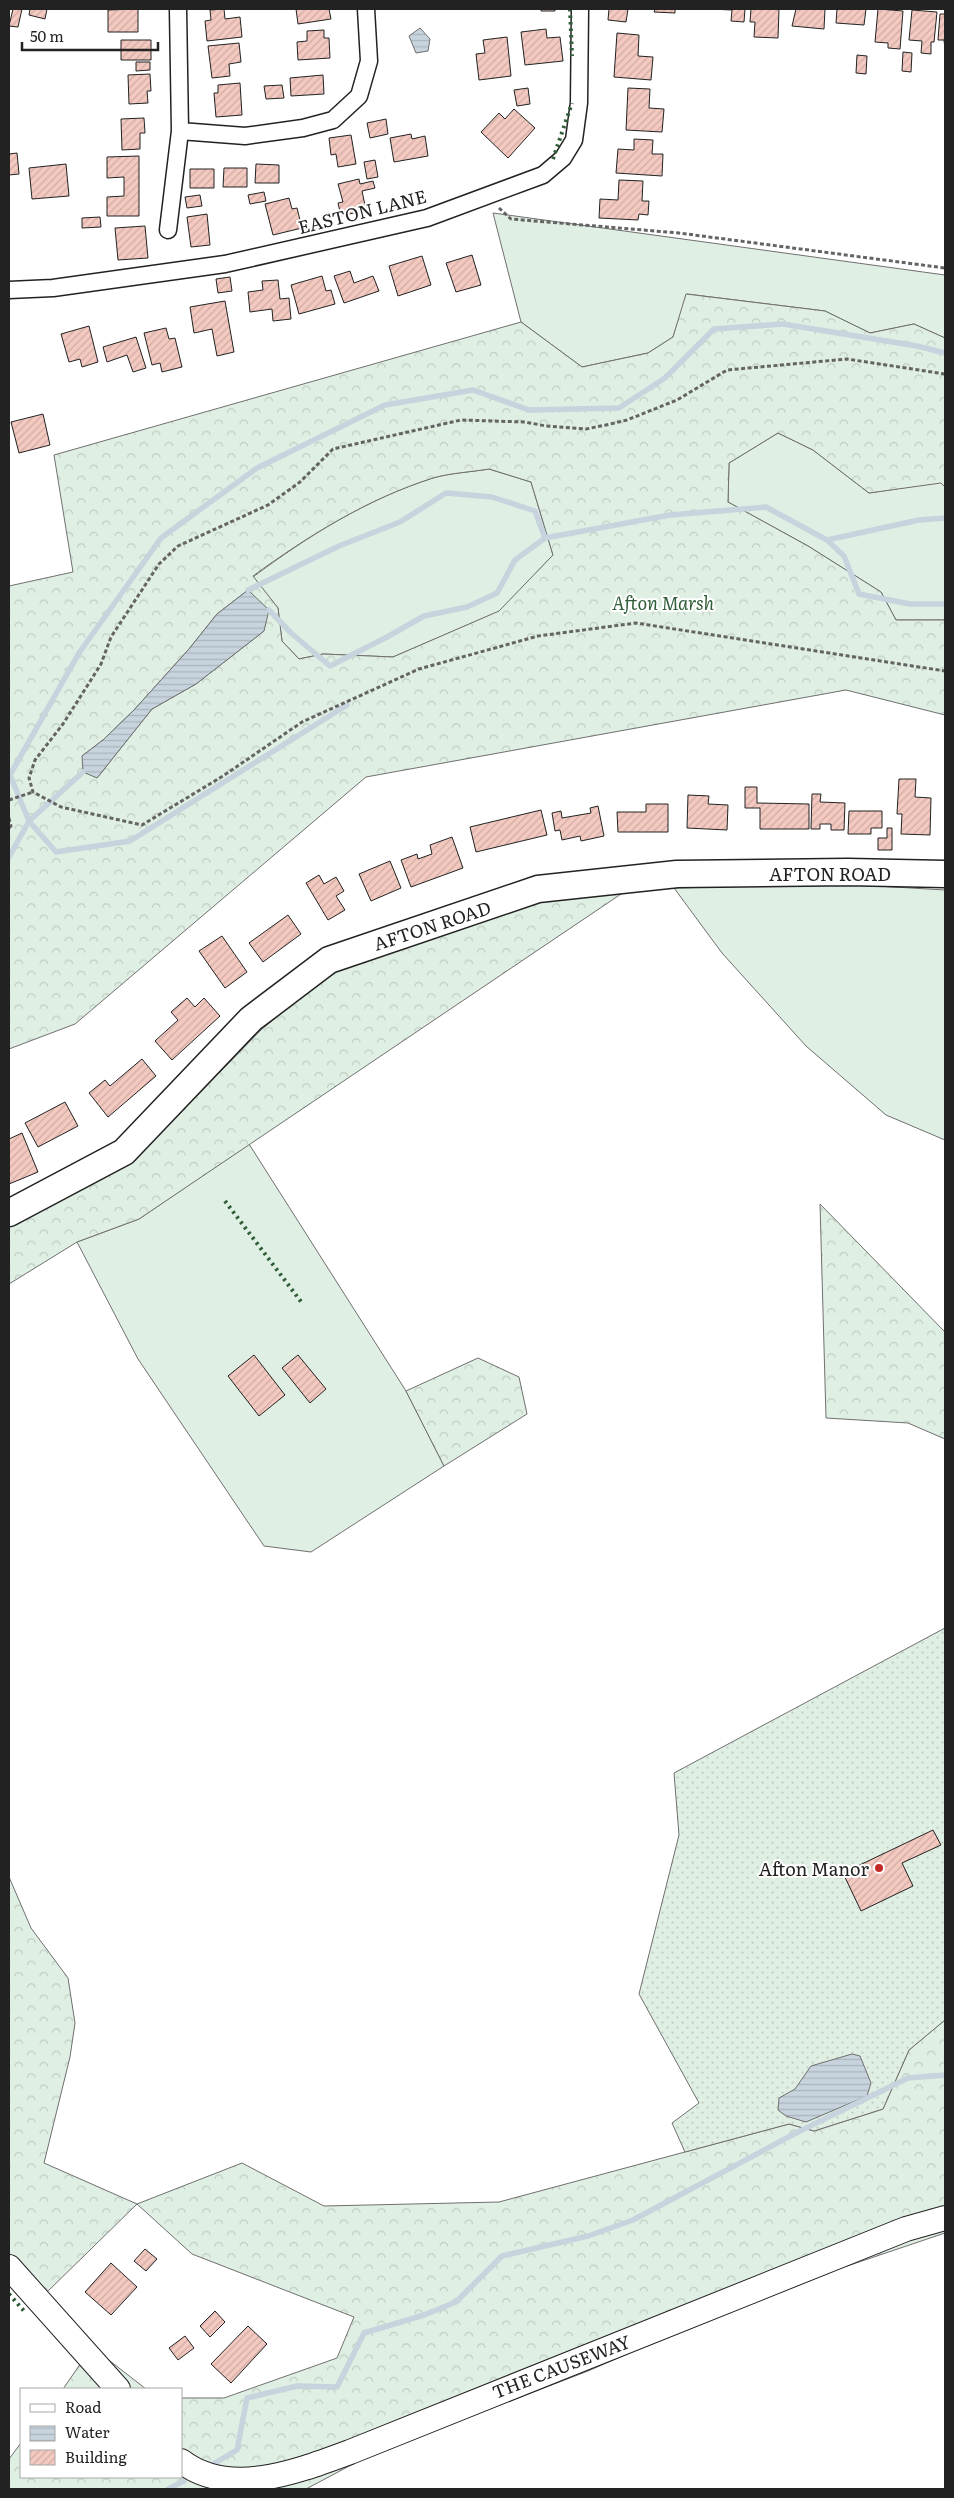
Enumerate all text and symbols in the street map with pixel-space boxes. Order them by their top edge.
scale bar [22,20,159,52]
text: 50 m [30,24,64,47]
street label: EASTON LANE [295,182,429,240]
park label: Afton Marsh [612,589,715,616]
street label: AFTON ROAD [769,860,891,887]
street label: AFTON ROAD [370,893,494,957]
place label: Afton Manor [759,1855,869,1882]
marker: Afton Manor [873,1862,885,1874]
street label: THE CAUSEWAY [488,2327,634,2405]
legend [20,2388,182,2478]
text: Road [65,2395,101,2418]
text: Water [65,2420,110,2443]
text: Building [65,2445,127,2468]

